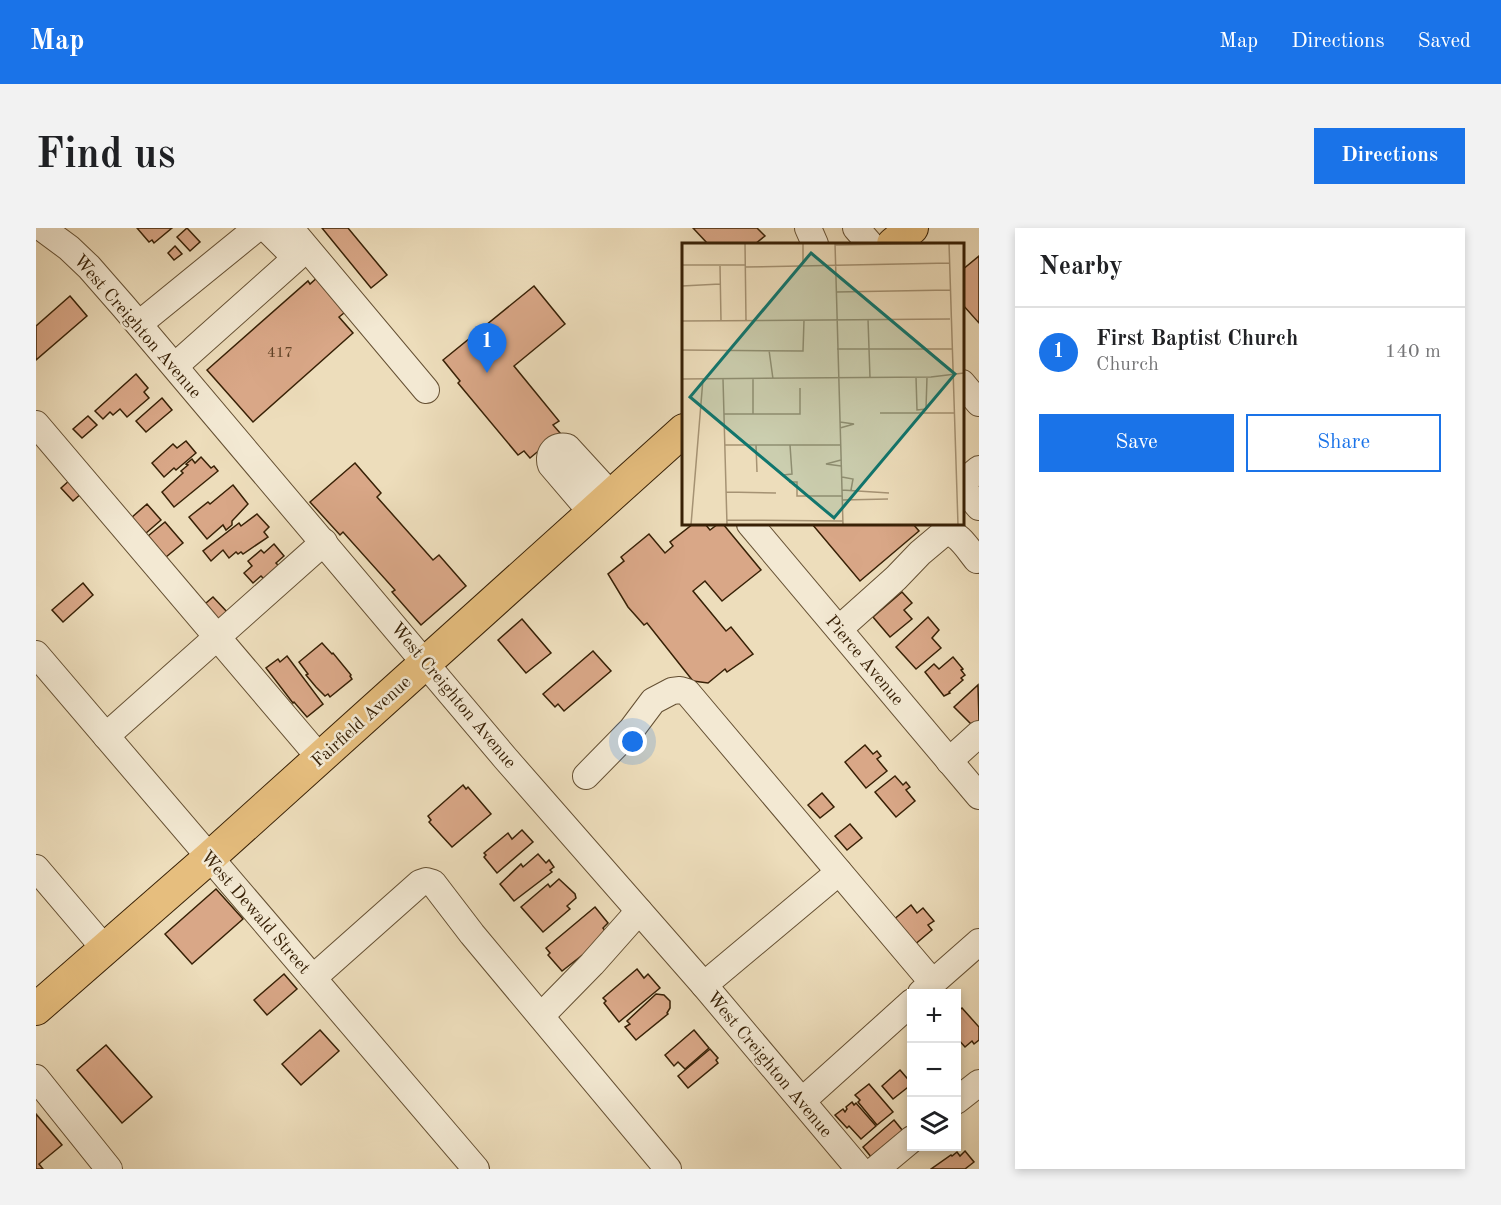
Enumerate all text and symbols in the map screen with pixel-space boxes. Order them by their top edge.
text: Map [30,28,84,56]
text: Map [1219,31,1258,52]
text: Directions [1291,31,1385,52]
text: Saved [1418,31,1471,52]
button: Directions [1314,128,1465,184]
text: Find us [36,135,175,177]
inset map [682,243,964,525]
street label: West Creighton Avenue [70,251,204,402]
text: Nearby [1039,254,1123,280]
pin: 1 [468,324,506,373]
text: First Baptist Church [1096,328,1298,350]
text: 1 [1053,342,1064,362]
text: 140 m [1385,342,1441,362]
house number: 417 [267,346,293,361]
text: Church [1096,355,1159,375]
button: Save [1039,414,1234,472]
button: Share [1246,414,1441,472]
street label: Pierce Avenue [822,612,907,709]
street label: West Creighton Avenue [387,619,519,772]
street label: Fairfield Avenue [309,673,415,771]
your location [618,727,647,756]
street label: West Dewald Street [197,848,313,978]
street label: West Creighton Avenue [703,988,835,1141]
map controls [907,989,961,1151]
button: + [907,989,961,1043]
button: − [907,1043,961,1097]
button: layers [907,1097,961,1151]

